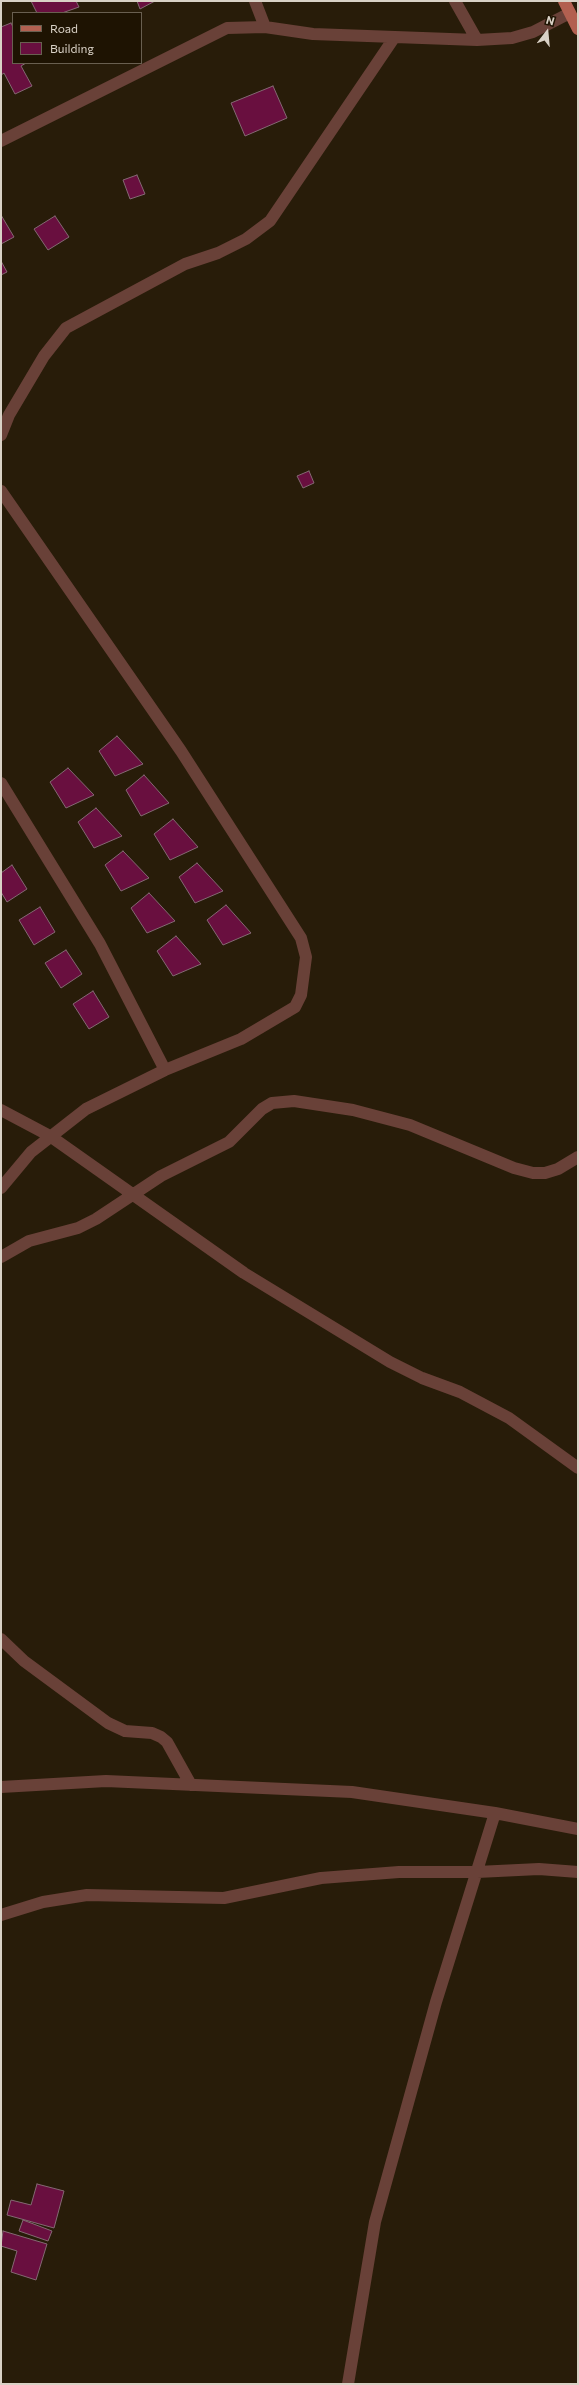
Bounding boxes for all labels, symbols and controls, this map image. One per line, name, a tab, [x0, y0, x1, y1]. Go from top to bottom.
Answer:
legend	[12, 12, 142, 64]
north arrow	[527, 12, 567, 52]
text: N	[545, 13, 556, 27]
text: Road	[50, 21, 78, 35]
text: Building	[50, 41, 94, 55]

